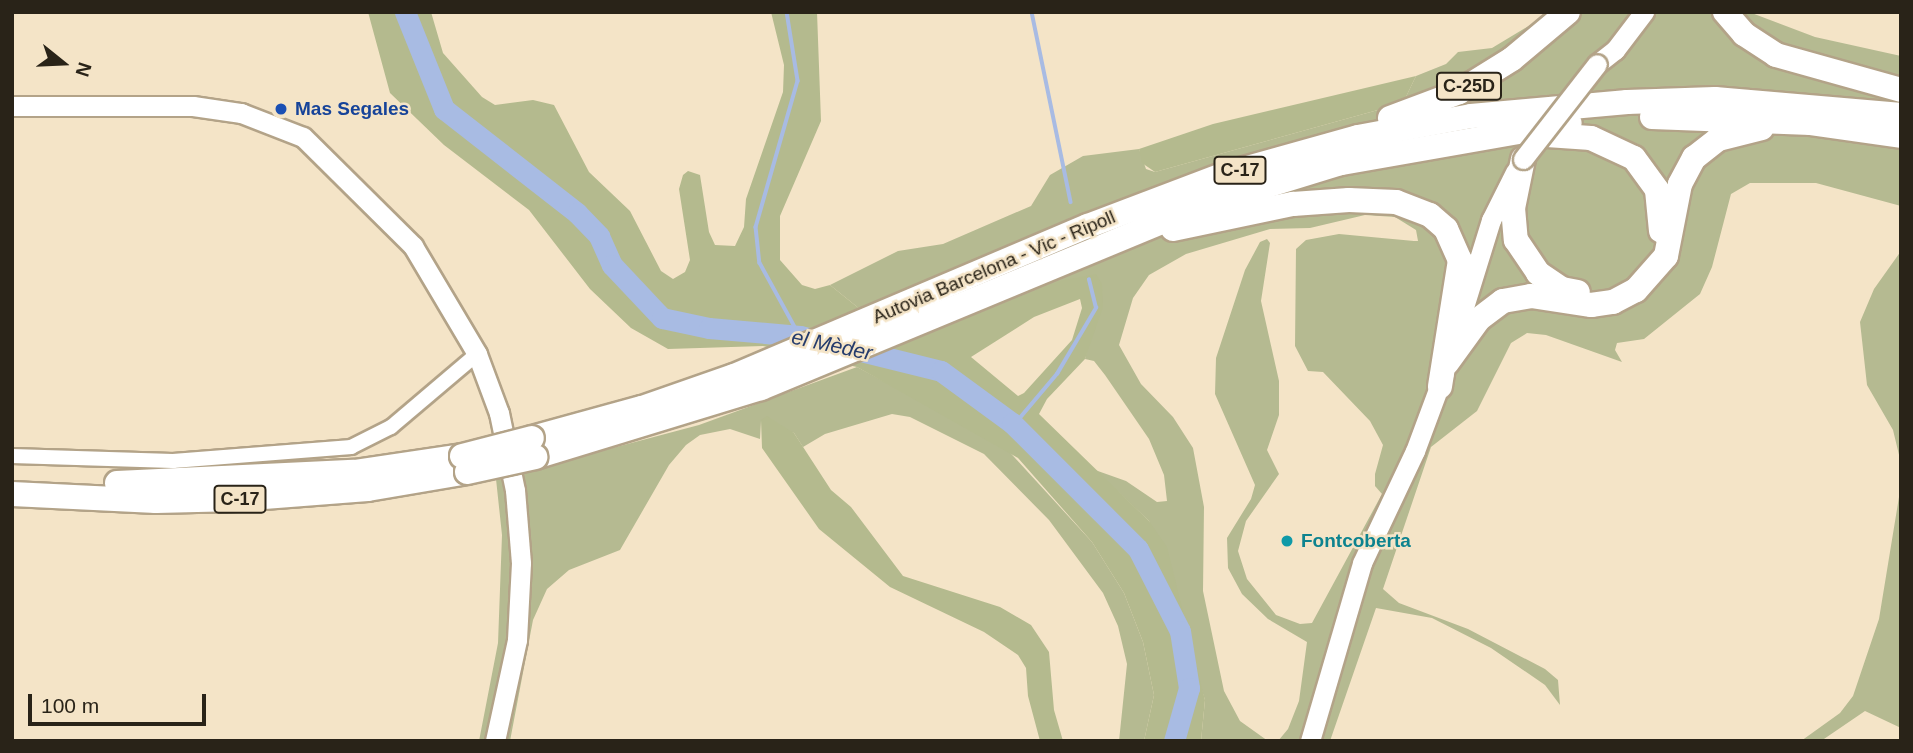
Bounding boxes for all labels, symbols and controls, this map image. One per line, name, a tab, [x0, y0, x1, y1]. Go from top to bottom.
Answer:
north arrow	[28, 28, 98, 98]
text: N	[71, 60, 96, 79]
road number: C-25D	[1436, 72, 1502, 100]
place label: Mas Segales	[295, 98, 409, 120]
marker: Mas Segales	[273, 101, 289, 117]
road number: C-17	[1212, 155, 1268, 184]
street label: Autovia Barcelona - Vic - Ripoll	[869, 205, 1119, 329]
water label: el Mèder	[789, 324, 875, 366]
road number: C-17	[212, 485, 268, 514]
place label: Fontcoberta	[1301, 530, 1411, 552]
marker: Fontcoberta	[1279, 533, 1295, 549]
scale bar	[32, 680, 210, 724]
text: 100 m	[41, 694, 99, 717]

